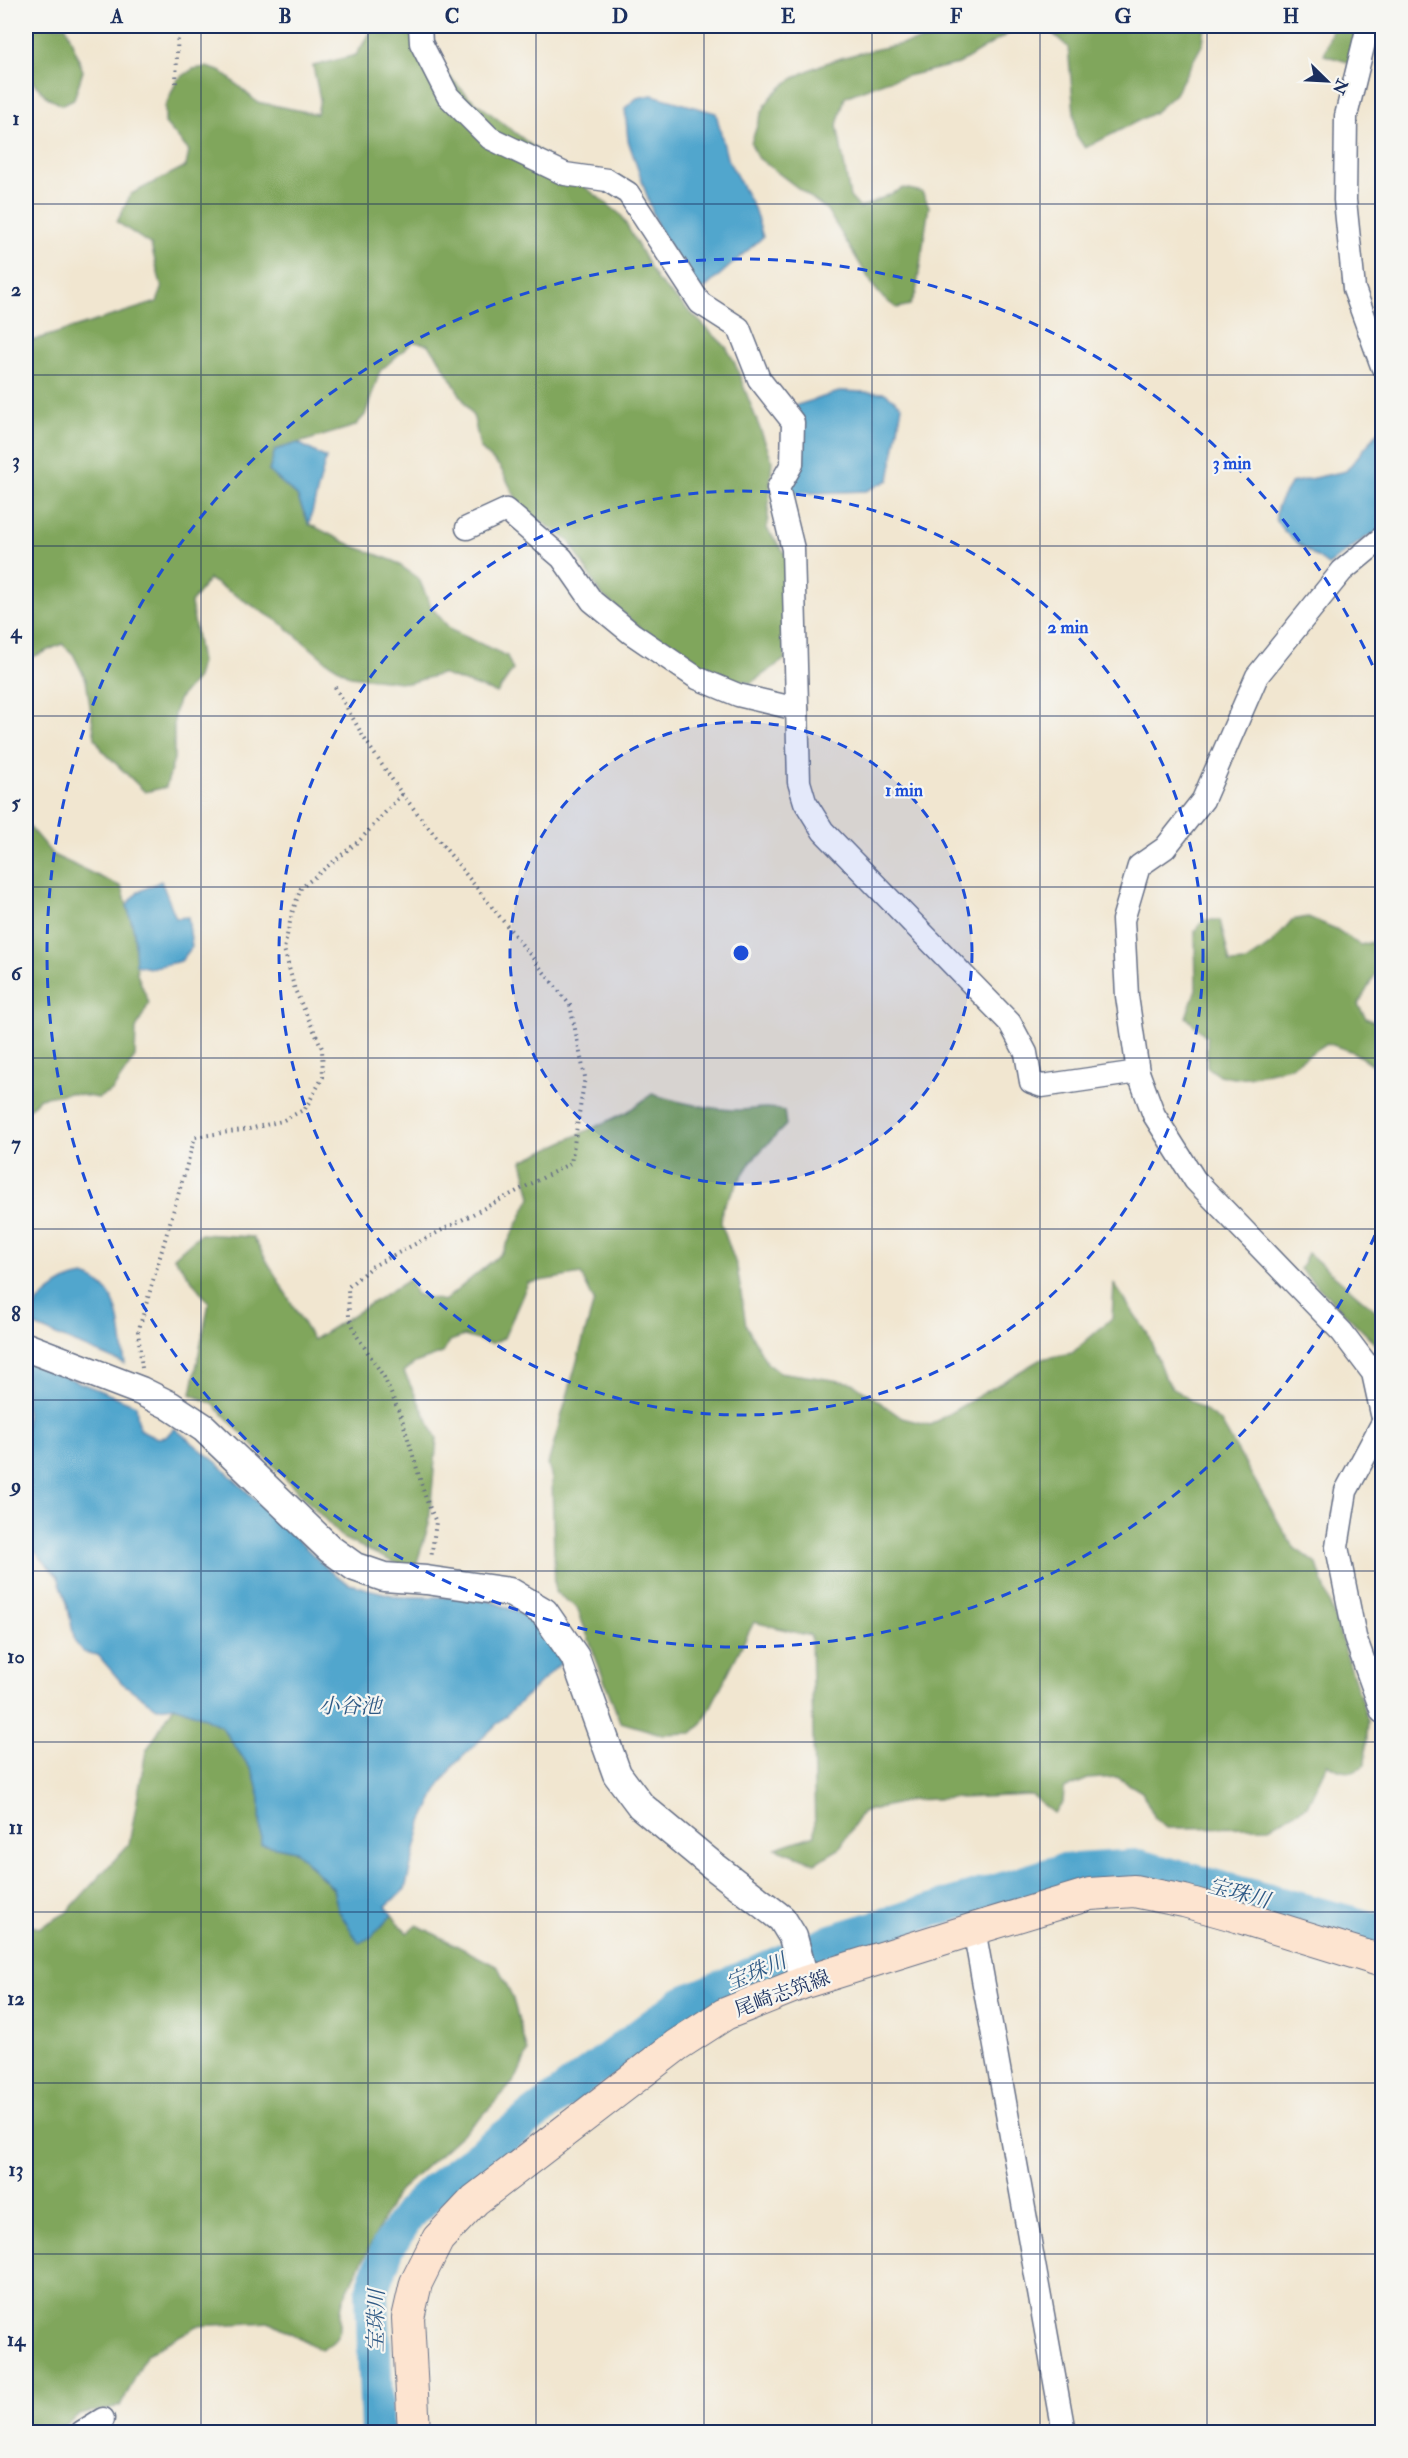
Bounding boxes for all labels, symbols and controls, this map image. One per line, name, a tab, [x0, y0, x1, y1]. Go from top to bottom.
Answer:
text: A	[110, 4, 124, 29]
text: B	[278, 4, 292, 29]
text: C	[445, 4, 459, 29]
text: D	[612, 4, 628, 29]
text: E	[781, 4, 796, 29]
text: F	[950, 4, 963, 29]
text: G	[1115, 4, 1132, 29]
text: H	[1283, 4, 1299, 29]
north arrow	[1297, 51, 1357, 111]
text: N	[1327, 75, 1352, 98]
text: 1	[12, 106, 20, 131]
text: 2	[11, 277, 21, 302]
text: 3	[12, 448, 20, 473]
text: 3 min	[1213, 452, 1252, 475]
text: 2 min	[1048, 616, 1089, 639]
text: 4	[10, 619, 23, 644]
text: 1 min	[885, 779, 924, 802]
text: 5	[12, 790, 22, 815]
centre of rings	[731, 943, 751, 963]
text: 6	[11, 961, 23, 986]
text: 7	[11, 1131, 21, 1156]
text: 8	[11, 1302, 21, 1327]
text: 9	[9, 1473, 21, 1498]
text: 10	[7, 1644, 25, 1669]
water label: 小谷池	[319, 1693, 383, 1720]
text: 11	[9, 1815, 23, 1840]
water label: 宝珠川	[1205, 1872, 1275, 1915]
water label: 宝珠川	[722, 1947, 792, 1997]
street label: 尾崎志筑線	[731, 1965, 833, 2022]
text: 12	[7, 1986, 25, 2011]
text: 13	[9, 2157, 23, 2182]
water label: 宝珠川	[362, 2287, 391, 2353]
text: 14	[7, 2327, 26, 2352]

